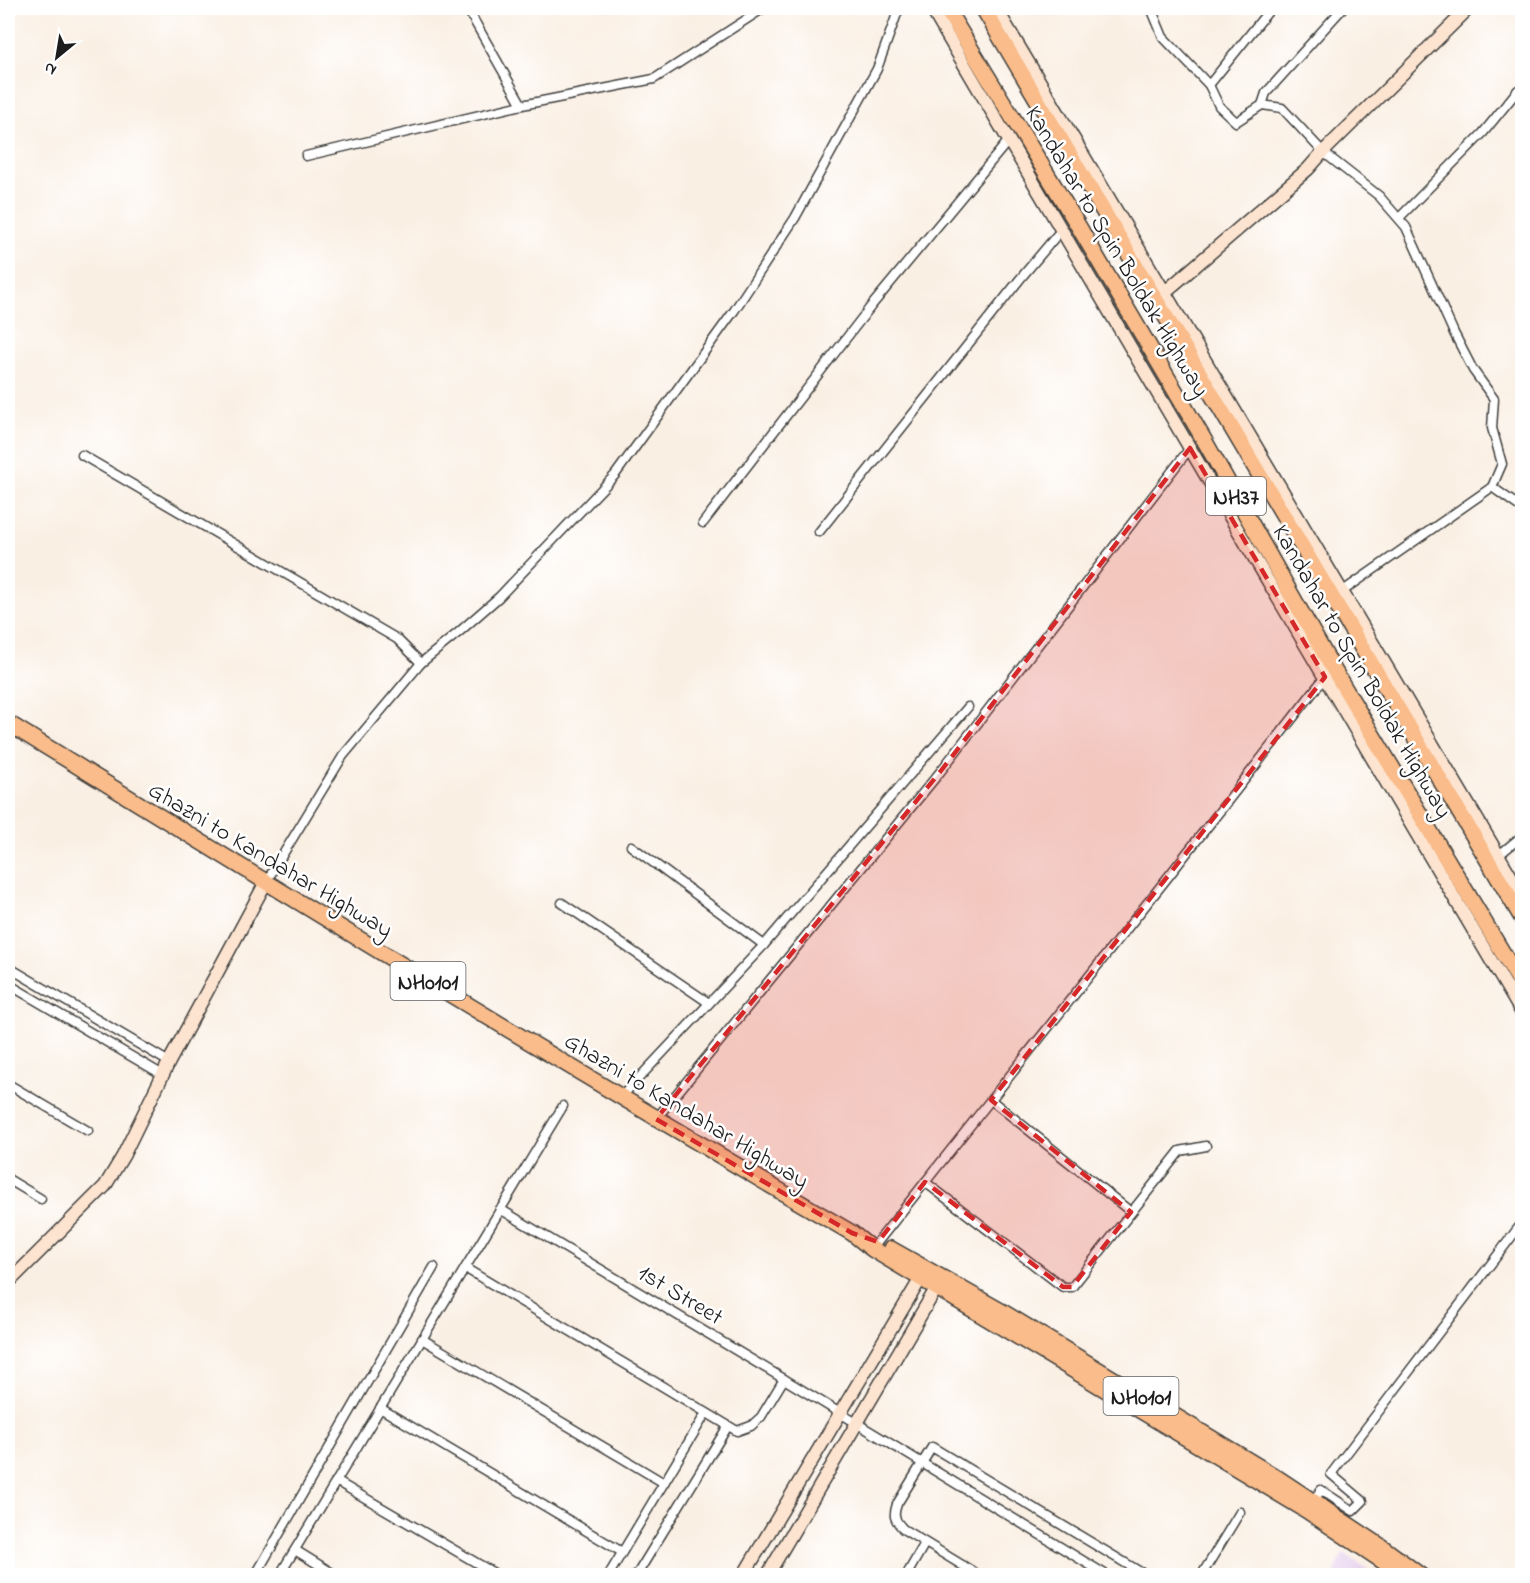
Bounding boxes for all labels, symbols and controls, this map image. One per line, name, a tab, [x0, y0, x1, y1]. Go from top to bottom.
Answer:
north arrow	[27, 27, 87, 87]
text: N	[40, 55, 61, 81]
street label: Kandahar to Spin Boldak Highway	[1014, 100, 1217, 405]
road number: NH37	[1206, 477, 1266, 515]
street label: Kandahar to Spin Boldak Highway	[1261, 519, 1460, 826]
street label: Ghazni to Kandahar Highway	[140, 774, 399, 949]
road number: NH0101	[390, 962, 466, 1000]
street label: Ghazni to Kandahar Highway	[556, 1025, 815, 1200]
street label: 1st Street	[630, 1257, 729, 1335]
road number: NH0101	[1104, 1377, 1178, 1415]

